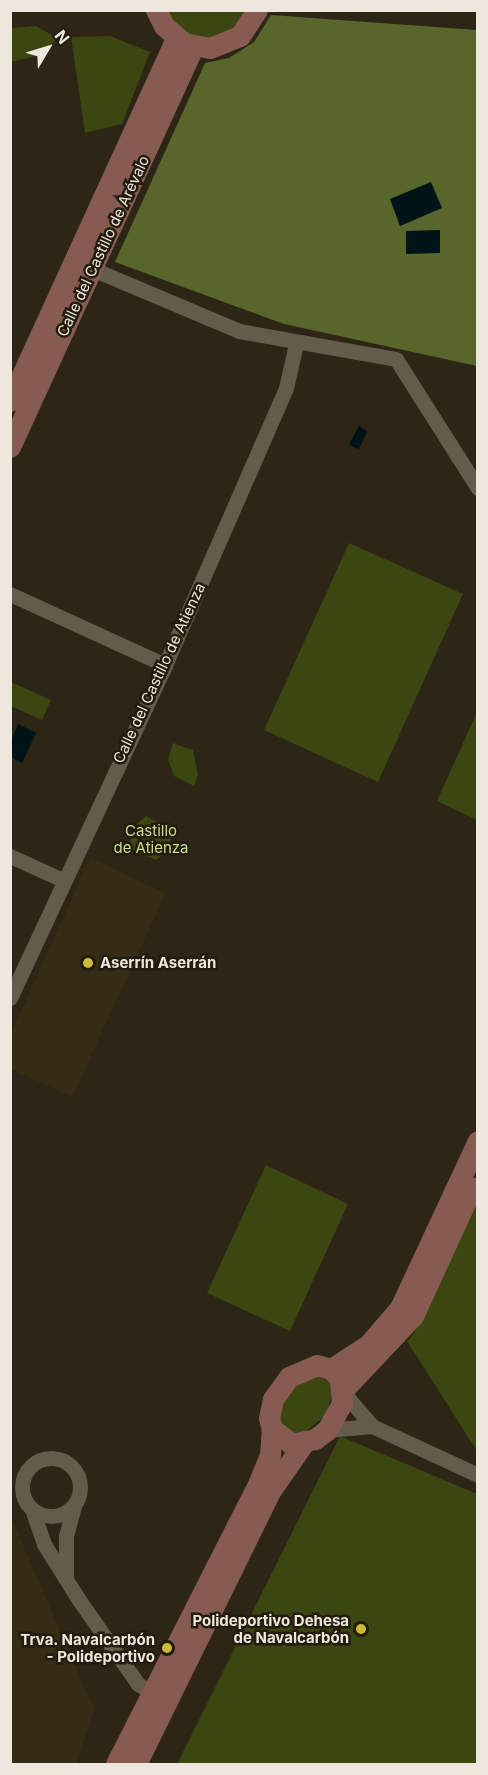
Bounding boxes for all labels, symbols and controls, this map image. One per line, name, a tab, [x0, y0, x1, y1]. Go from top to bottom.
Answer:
north arrow	[18, 18, 78, 78]
text: N	[51, 26, 74, 48]
street label: Calle del Castillo de Arévalo	[53, 153, 153, 339]
street label: Calle del Castillo de Atienza	[109, 580, 209, 766]
park label: Castillo de Atienza	[113, 821, 189, 856]
place label: Aserrín Aserrán	[100, 954, 216, 972]
marker: Aserrín Aserrán	[81, 956, 95, 970]
place label: Polideportivo Dehesa de Navalcarbón	[192, 1611, 349, 1646]
marker: Polideportivo Dehesa de Navalcarbón	[354, 1622, 368, 1636]
place label: Trva. Navalcarbón - Polideportivo	[20, 1630, 155, 1665]
marker: Trva. Navalcarbón - Polideportivo	[160, 1641, 174, 1655]

